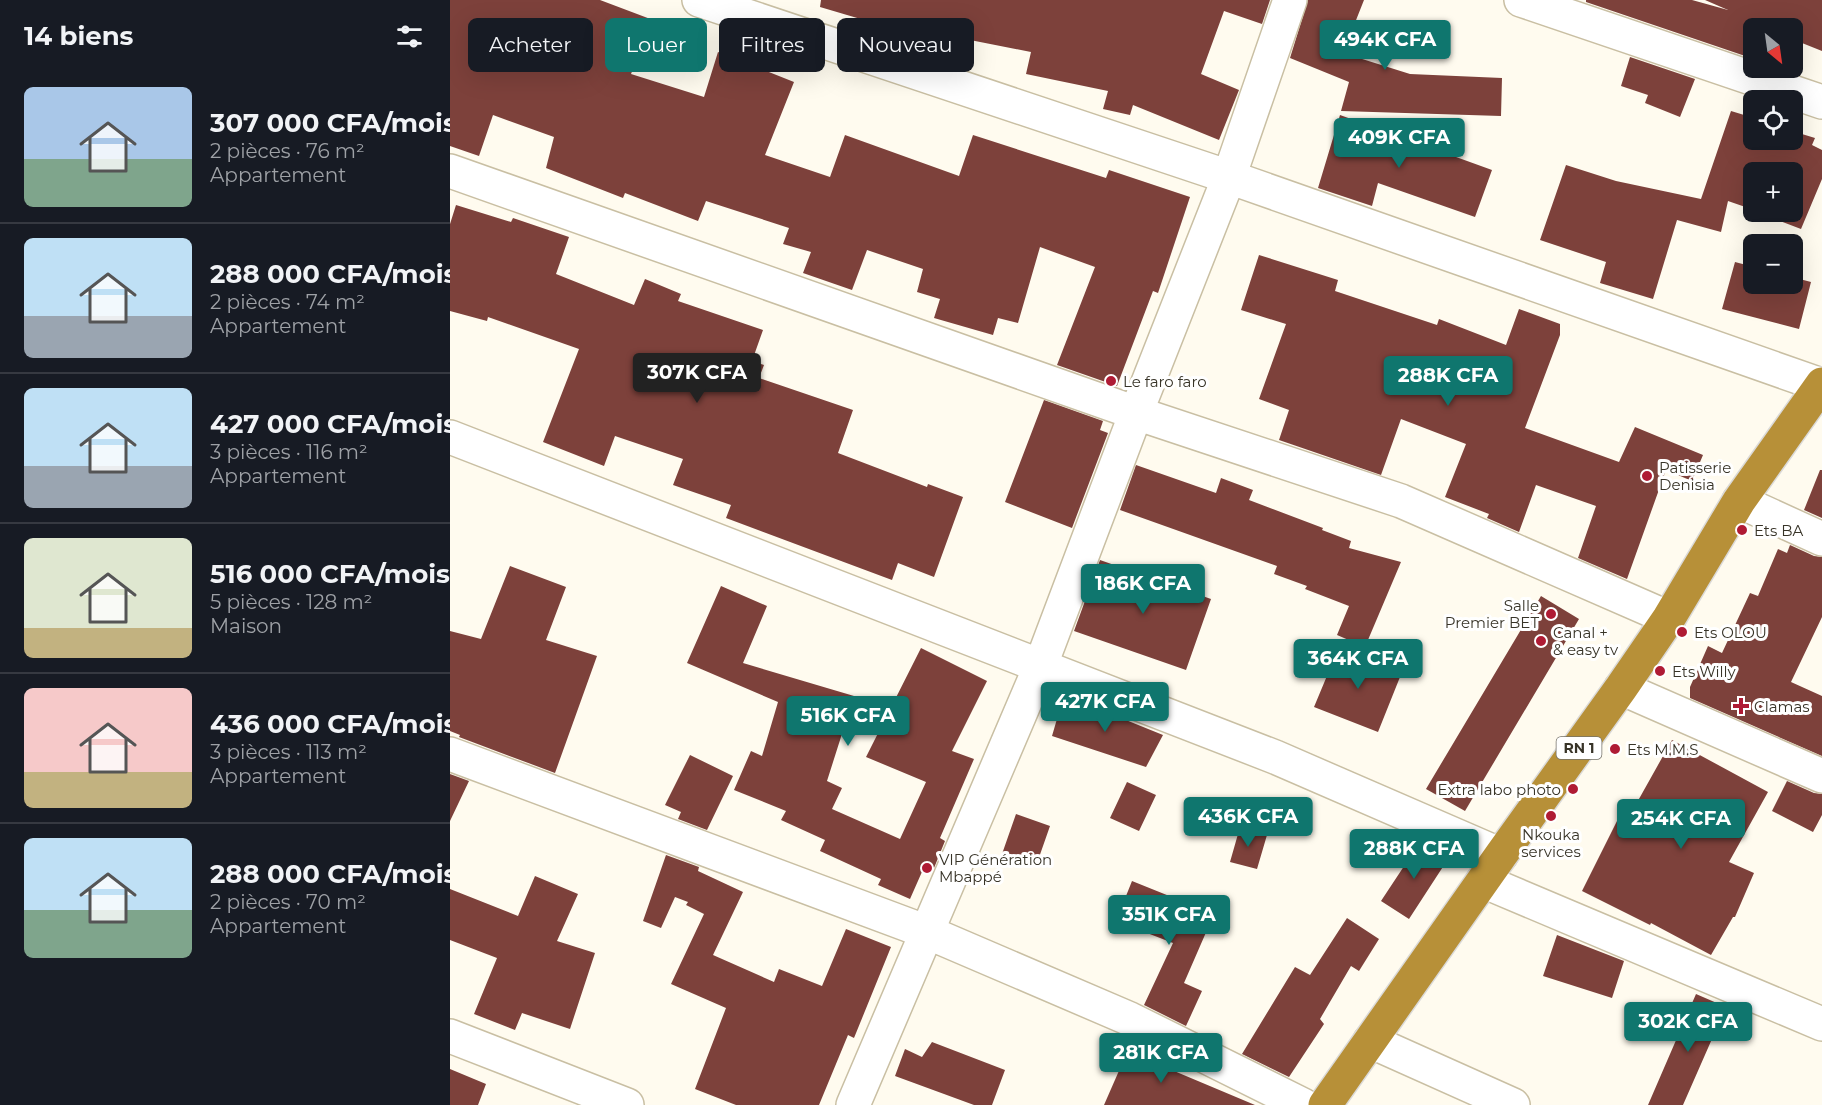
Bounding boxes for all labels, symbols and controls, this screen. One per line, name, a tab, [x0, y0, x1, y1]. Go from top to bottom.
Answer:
chip: Acheter	[468, 18, 593, 72]
chip: Louer	[605, 18, 707, 72]
chip: Filtres	[719, 18, 825, 72]
chip: Nouveau	[837, 18, 974, 72]
north arrow	[1743, 18, 1803, 78]
map controls	[1743, 18, 1803, 294]
text: 14 biens	[24, 20, 133, 52]
icon: filters	[393, 20, 426, 53]
pin: 494K CFA	[1323, 20, 1447, 71]
text: 494K CFA	[1334, 27, 1436, 51]
button: locate	[1743, 90, 1803, 150]
text: 307 000 CFA/mois	[210, 107, 457, 139]
icon: home	[72, 111, 144, 183]
pin: 409K CFA	[1337, 118, 1461, 169]
text: 409K CFA	[1348, 125, 1450, 149]
text: 2 pièces · 76 m²	[210, 139, 365, 163]
button: +	[1743, 162, 1803, 222]
text: Appartement	[210, 163, 346, 187]
button: −	[1743, 234, 1803, 294]
text: 288 000 CFA/mois	[210, 258, 457, 290]
icon: home	[72, 262, 144, 334]
text: 2 pièces · 74 m²	[210, 290, 365, 314]
text: Appartement	[210, 314, 346, 338]
pin: 307K CFA	[635, 353, 759, 404]
pin: 288K CFA	[1386, 356, 1510, 407]
text: 307K CFA	[647, 360, 747, 384]
text: 288K CFA	[1398, 363, 1498, 387]
place label: Le faro faro	[1123, 372, 1207, 391]
marker: Le faro faro	[1104, 374, 1118, 388]
text: 427 000 CFA/mois	[210, 408, 457, 440]
icon: home	[72, 412, 144, 484]
text: 3 pièces · 116 m²	[210, 440, 368, 464]
place label: Patisserie Denisia	[1659, 458, 1731, 494]
text: Appartement	[210, 464, 346, 488]
marker: Patisserie Denisia	[1640, 469, 1654, 483]
place label: Ets BA	[1754, 521, 1803, 540]
marker: Ets BA	[1735, 523, 1749, 537]
text: 516 000 CFA/mois	[210, 558, 450, 590]
icon: home	[72, 562, 144, 634]
pin: 186K CFA	[1081, 564, 1205, 615]
text: 186K CFA	[1095, 571, 1191, 595]
text: 5 pièces · 128 m²	[210, 590, 372, 614]
place label: Salle Premier BET	[1445, 596, 1539, 632]
marker: Salle Premier BET	[1544, 607, 1558, 621]
text: Maison	[210, 614, 282, 638]
place label: Canal + & easy tv	[1553, 623, 1619, 659]
place label: Ets OLOU	[1694, 623, 1767, 642]
marker: Ets OLOU	[1675, 625, 1689, 639]
marker: Canal + & easy tv	[1534, 634, 1548, 648]
pin: 364K CFA	[1296, 639, 1420, 690]
text: 364K CFA	[1308, 646, 1408, 670]
place label: Ets Willy	[1672, 662, 1737, 681]
marker: Ets Willy	[1653, 664, 1667, 678]
pin: 427K CFA	[1043, 682, 1167, 733]
text: 427K CFA	[1055, 689, 1155, 713]
pin: 516K CFA	[786, 696, 910, 747]
marker: Clamas	[1732, 697, 1750, 715]
place label: Clamas	[1754, 697, 1810, 716]
text: 516K CFA	[801, 703, 895, 727]
text: 436 000 CFA/mois	[210, 708, 457, 740]
icon: home	[72, 712, 144, 784]
road number: RN 1	[1556, 737, 1602, 759]
text: 3 pièces · 113 m²	[210, 740, 367, 764]
place label: Ets M.M.S	[1627, 740, 1699, 759]
marker: Ets M.M.S	[1608, 742, 1622, 756]
text: Appartement	[210, 764, 346, 788]
place label: Extra labo photo	[1438, 780, 1561, 799]
marker: Extra labo photo	[1566, 782, 1580, 796]
pin: 436K CFA	[1186, 797, 1310, 848]
pin: 254K CFA	[1619, 799, 1743, 850]
text: 436K CFA	[1198, 804, 1298, 828]
text: 254K CFA	[1631, 806, 1731, 830]
marker: Nkouka services	[1544, 809, 1558, 823]
place label: Nkouka services	[1521, 825, 1581, 861]
pin: 288K CFA	[1352, 829, 1476, 880]
text: 288K CFA	[1364, 836, 1464, 860]
place label: VIP Génération Mbappé	[939, 850, 1052, 886]
text: 288 000 CFA/mois	[210, 858, 457, 890]
marker: VIP Génération Mbappé	[920, 861, 934, 875]
icon: home	[72, 862, 144, 934]
text: 2 pièces · 70 m²	[210, 890, 366, 914]
pin: 351K CFA	[1107, 895, 1231, 946]
text: 351K CFA	[1122, 902, 1216, 926]
text: Appartement	[210, 914, 346, 938]
pin: 302K CFA	[1626, 1002, 1750, 1053]
text: 302K CFA	[1638, 1009, 1738, 1033]
pin: 281K CFA	[1099, 1033, 1223, 1084]
text: 281K CFA	[1113, 1040, 1209, 1064]

